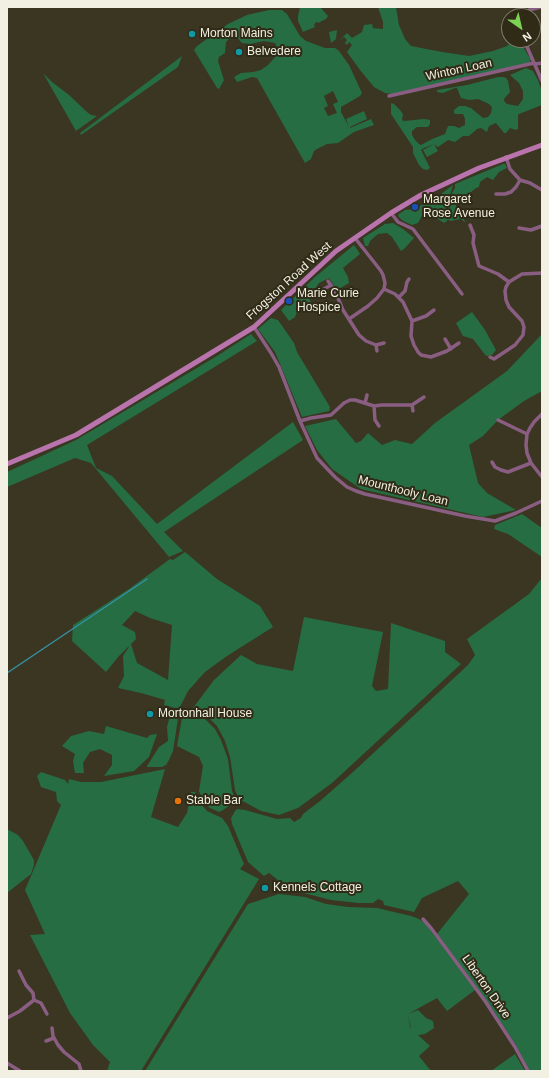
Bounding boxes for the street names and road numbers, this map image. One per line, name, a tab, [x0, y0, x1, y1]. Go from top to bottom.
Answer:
street label: Winton Loan	[425, 56, 493, 84]
street label: Frogston Road West	[243, 239, 335, 323]
street label: Mounthooly Loan	[357, 473, 449, 509]
street label: Liberton Drive	[459, 952, 513, 1022]

